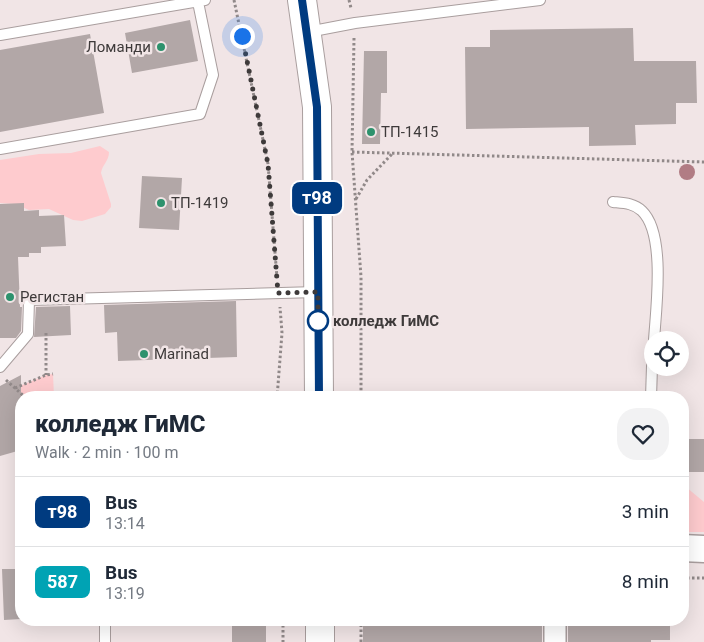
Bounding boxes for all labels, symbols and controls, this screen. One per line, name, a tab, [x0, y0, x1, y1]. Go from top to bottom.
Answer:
your location	[230, 24, 255, 49]
place label: Ломанди	[86, 38, 151, 56]
marker: Ломанди	[155, 41, 167, 53]
place label: ТП-1415	[381, 123, 439, 141]
marker: ТП-1415	[365, 126, 377, 138]
line badge: т98	[288, 182, 346, 214]
text: т98	[302, 187, 332, 208]
place label: ТП-1419	[171, 194, 229, 212]
marker: ТП-1419	[155, 197, 167, 209]
place label: Регистан	[20, 288, 84, 306]
marker: Регистан	[4, 291, 16, 303]
marker: колледж ГиМС	[307, 310, 329, 332]
place label: колледж ГиМС	[333, 312, 439, 330]
map controls	[644, 331, 689, 376]
button: locate	[644, 331, 689, 376]
place label: Marinad	[154, 345, 209, 363]
marker: Marinad	[138, 348, 150, 360]
button: heart	[617, 408, 669, 460]
text: колледж ГиМС	[35, 410, 205, 438]
text: Walk · 2 min · 100 m	[35, 443, 179, 462]
text: Bus	[105, 491, 138, 514]
text: 3 min	[622, 500, 669, 523]
text: т98	[48, 501, 77, 522]
text: 13:14	[105, 514, 145, 533]
text: Bus	[105, 561, 138, 584]
text: 8 min	[622, 570, 669, 593]
text: 587	[47, 571, 78, 592]
text: 13:19	[105, 584, 145, 603]

